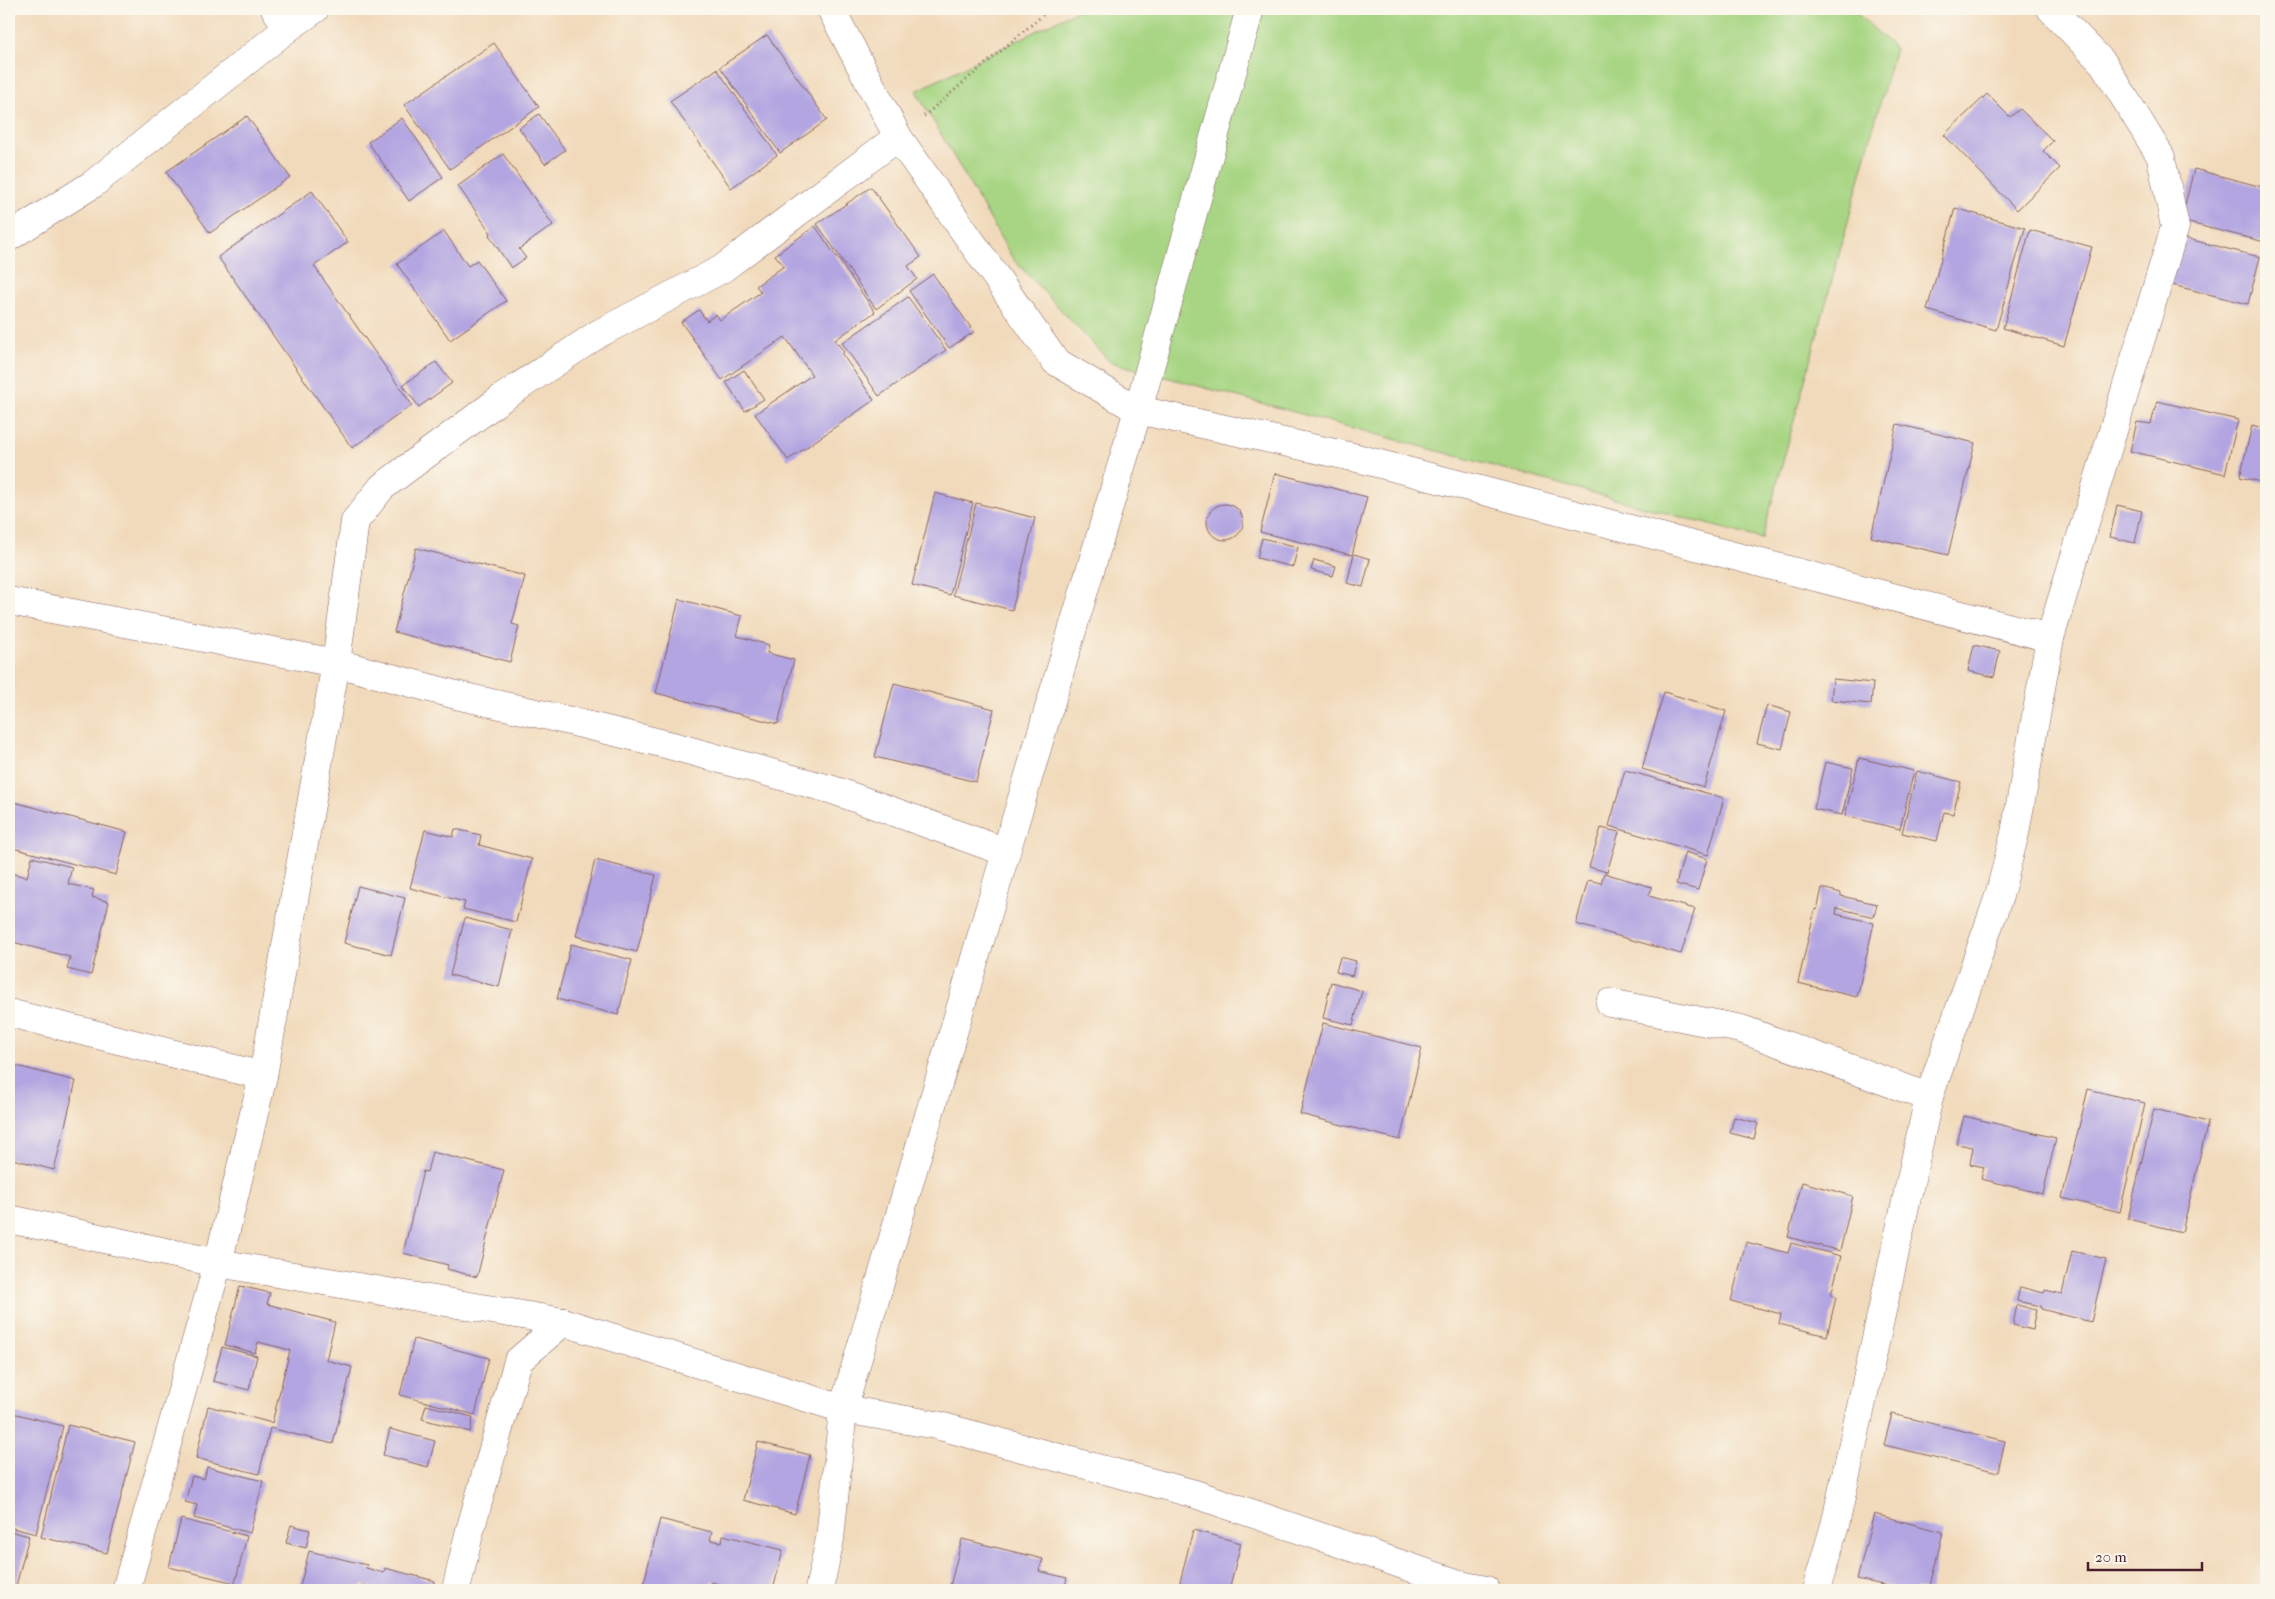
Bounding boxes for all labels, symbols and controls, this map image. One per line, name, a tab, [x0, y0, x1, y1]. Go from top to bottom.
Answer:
scale bar	[2088, 1539, 2201, 1571]
text: 20 m	[2095, 1548, 2127, 1566]

